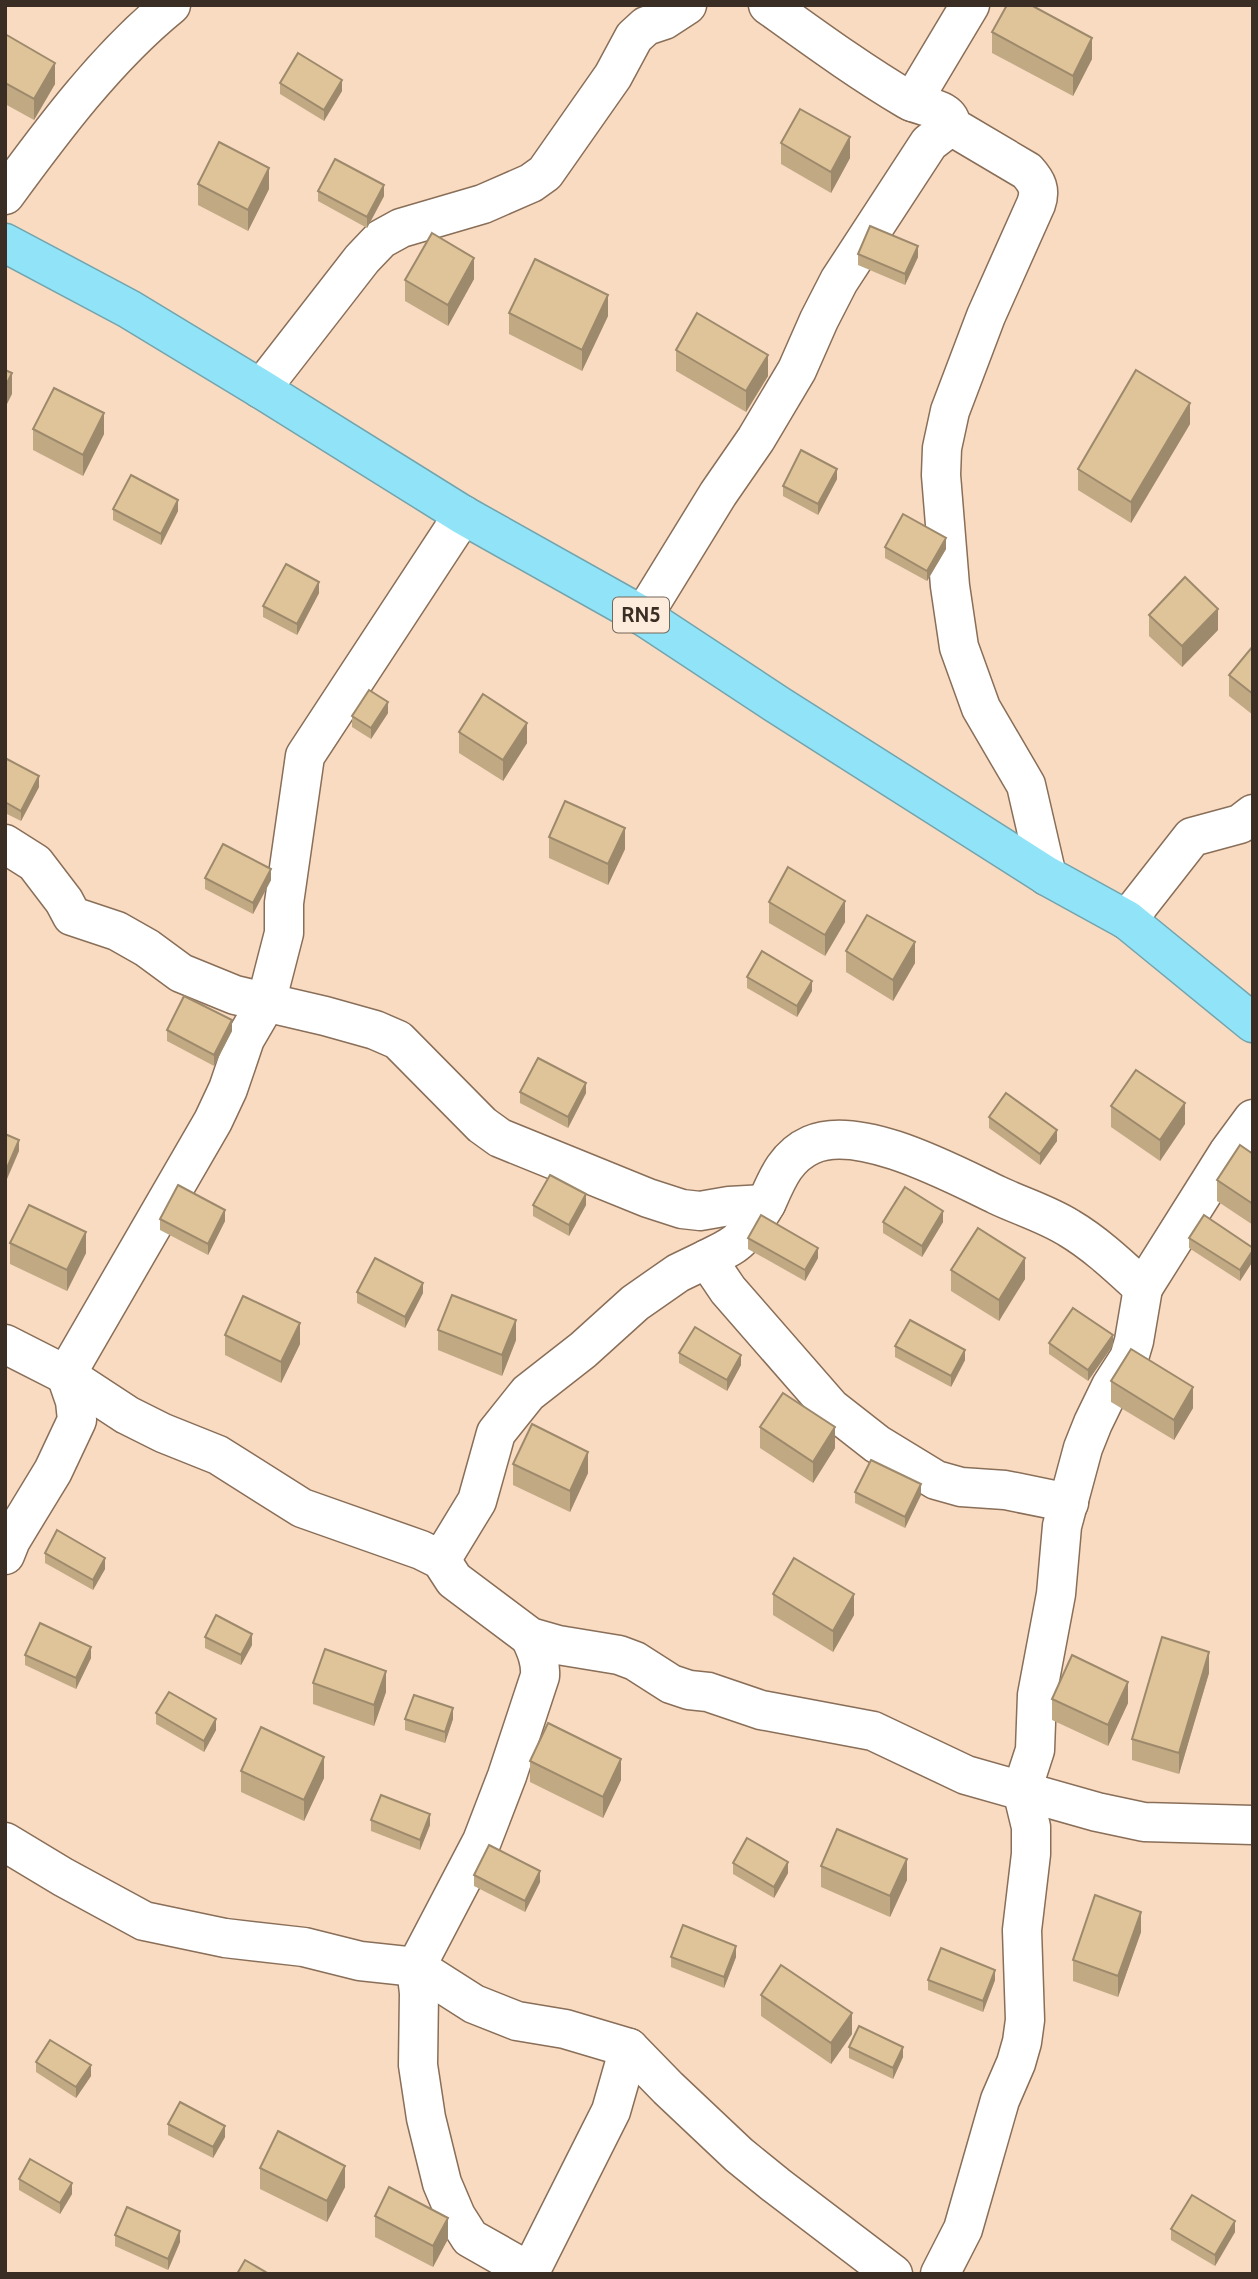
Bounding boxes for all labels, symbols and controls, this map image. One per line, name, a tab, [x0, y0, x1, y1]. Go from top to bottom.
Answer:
road number: RN5	[613, 598, 669, 632]

